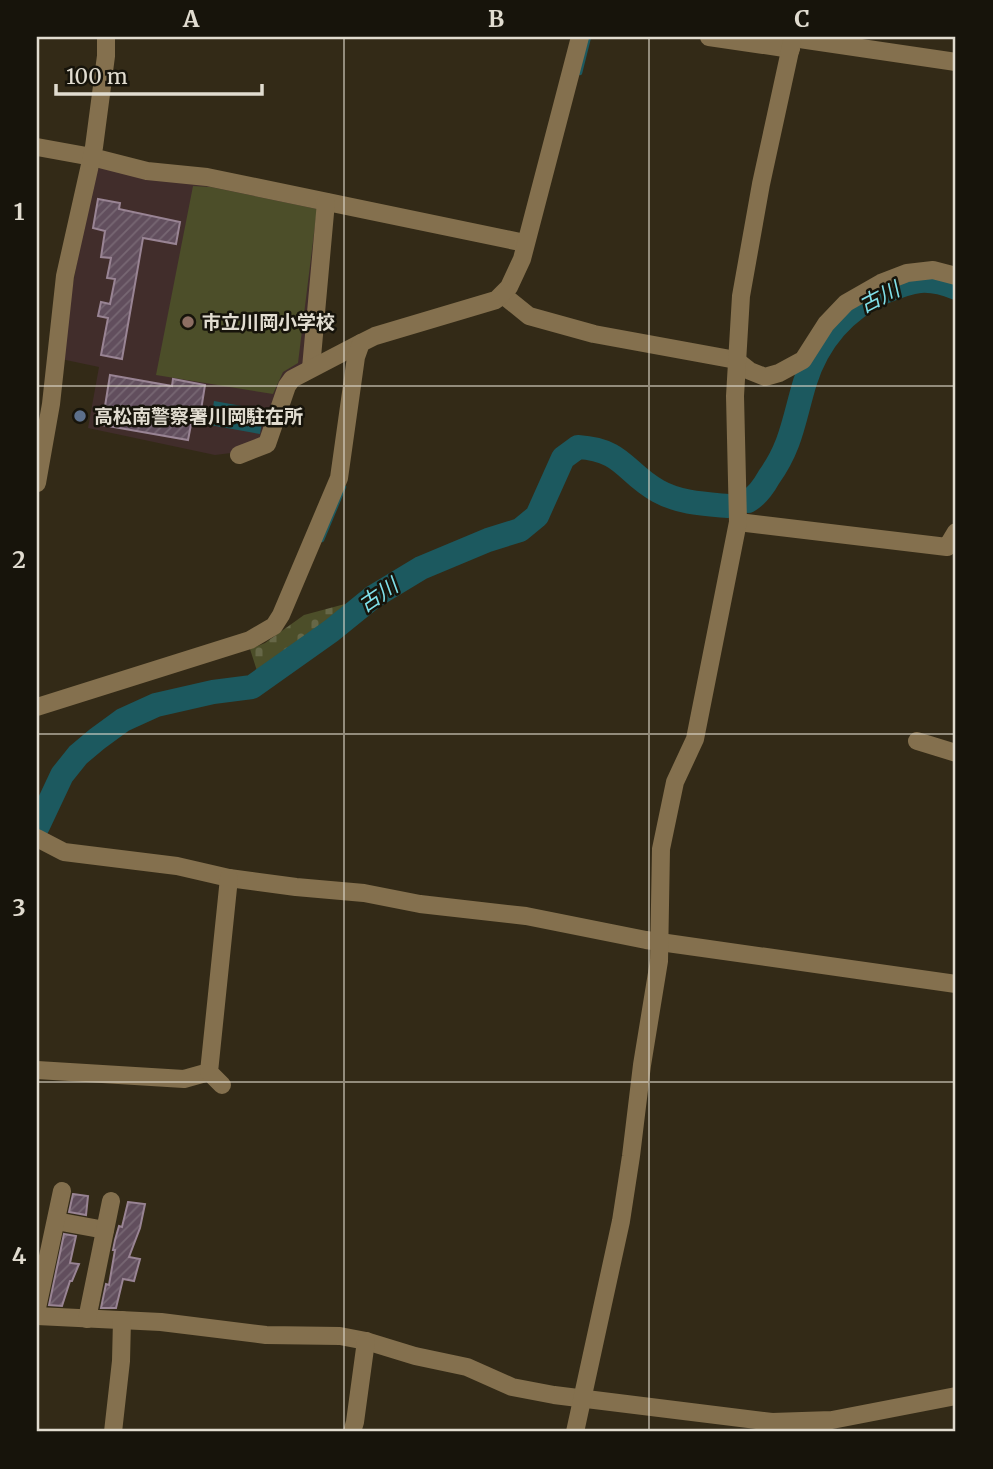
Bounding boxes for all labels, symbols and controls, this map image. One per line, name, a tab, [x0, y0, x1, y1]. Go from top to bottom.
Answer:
text: A	[182, 4, 200, 33]
text: B	[488, 4, 504, 33]
text: C	[794, 4, 810, 33]
scale bar	[56, 52, 262, 96]
text: 100 m	[66, 63, 128, 90]
text: 1	[14, 197, 25, 226]
water label: 古川	[854, 275, 906, 319]
place label: 市立川岡小学校	[202, 310, 335, 334]
marker: 市立川岡小学校	[180, 314, 196, 330]
place label: 高松南警察署川岡駐在所	[94, 404, 303, 428]
marker: 高松南警察署川岡駐在所	[72, 408, 88, 424]
text: 2	[12, 545, 26, 574]
water label: 古川	[353, 571, 405, 618]
text: 3	[12, 893, 26, 922]
text: 4	[12, 1241, 27, 1270]

